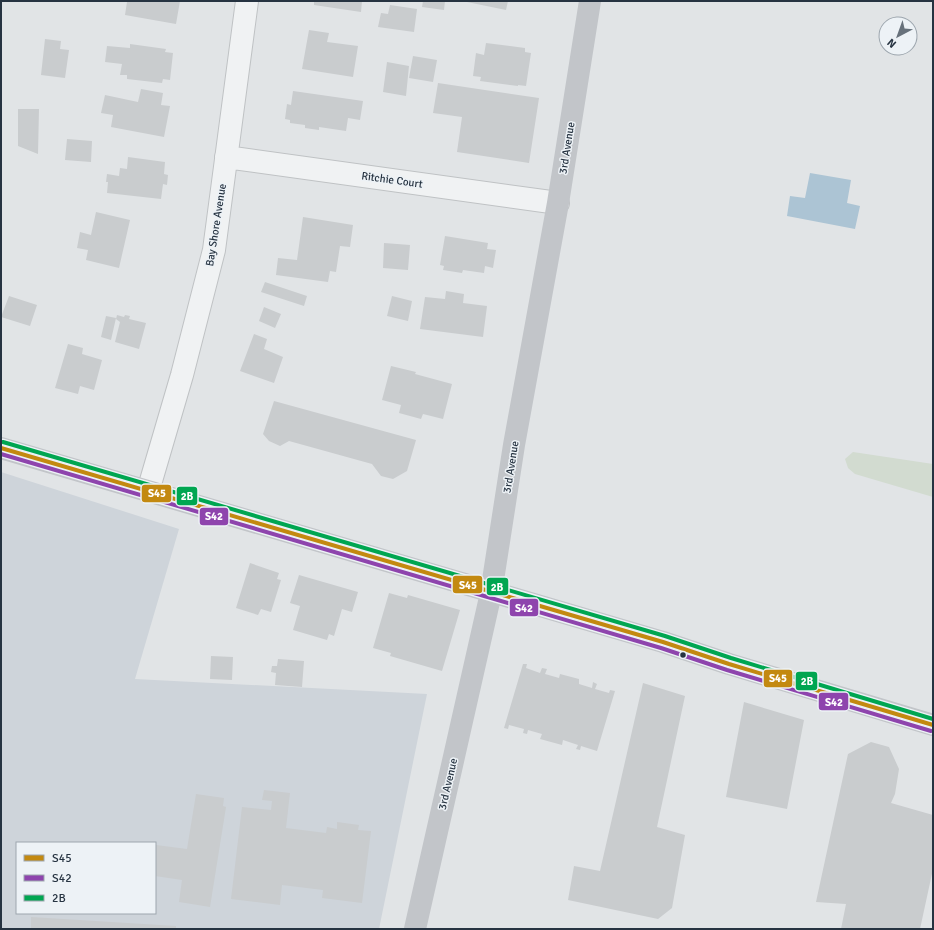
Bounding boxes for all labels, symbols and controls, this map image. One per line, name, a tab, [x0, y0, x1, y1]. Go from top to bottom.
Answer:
north arrow	[878, 16, 918, 56]
text: N	[885, 36, 899, 51]
street label: 3rd Avenue	[556, 121, 578, 175]
street label: Ritchie Court	[360, 169, 424, 191]
street label: Bay Shore Avenue	[203, 183, 229, 267]
street label: 3rd Avenue	[500, 440, 522, 494]
line badge: S45	[141, 484, 172, 503]
line badge: 2B	[176, 486, 198, 506]
text: S45	[148, 487, 166, 500]
text: 2B	[181, 490, 194, 503]
line badge: S42	[199, 507, 229, 526]
text: S42	[205, 510, 223, 523]
line badge: S45	[452, 575, 483, 594]
line badge: 2B	[486, 577, 509, 596]
text: S45	[459, 579, 477, 592]
text: 2B	[491, 581, 504, 594]
line badge: S42	[509, 598, 539, 617]
text: S42	[515, 602, 533, 615]
unlabelled marker	[678, 650, 688, 660]
line badge: S45	[763, 669, 793, 688]
line badge: 2B	[795, 671, 818, 691]
text: S45	[769, 672, 787, 685]
text: 2B	[801, 675, 814, 688]
line badge: S42	[818, 692, 849, 711]
text: S42	[825, 696, 843, 709]
street label: 3rd Avenue	[436, 757, 460, 811]
legend	[16, 842, 156, 914]
text: S45	[52, 851, 72, 866]
text: S42	[52, 871, 72, 886]
text: 2B	[52, 891, 66, 906]

